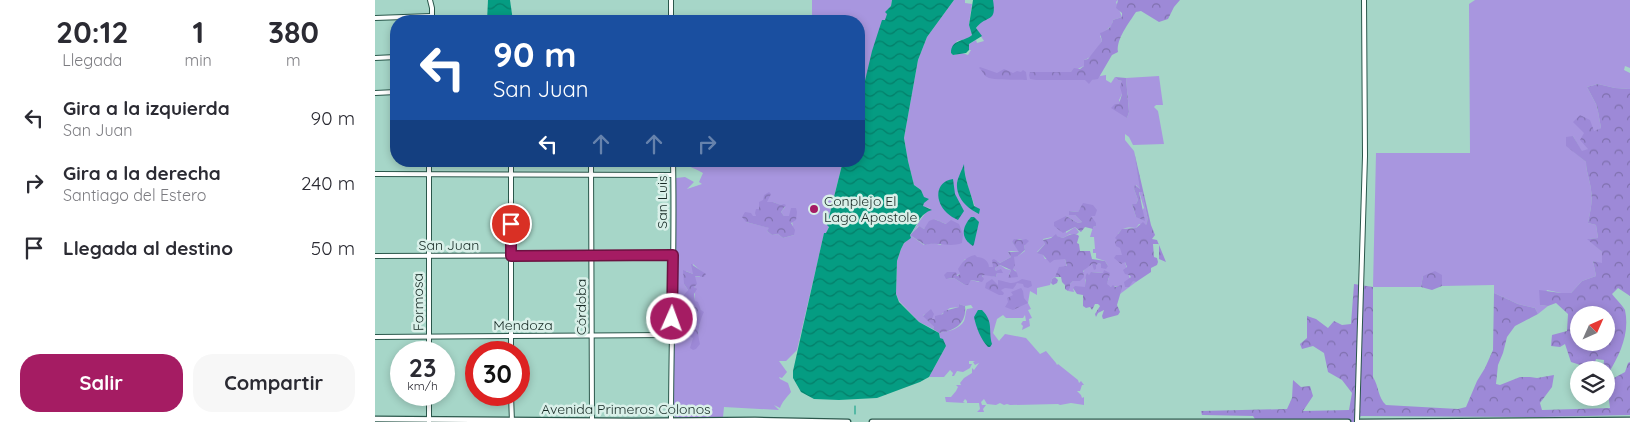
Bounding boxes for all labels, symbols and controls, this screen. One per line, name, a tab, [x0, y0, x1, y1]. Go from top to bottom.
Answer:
text: 20:12	[56, 13, 129, 51]
text: 1	[192, 13, 204, 51]
text: 380	[268, 13, 319, 51]
text: 90 m	[493, 32, 576, 76]
icon: left	[410, 35, 475, 100]
text: Llegada	[62, 50, 122, 70]
text: min	[185, 50, 212, 70]
text: m	[286, 50, 301, 70]
text: San Juan	[493, 75, 589, 103]
text: Gira a la izquierda	[63, 96, 230, 120]
icon: left	[20, 104, 48, 132]
text: 90 m	[311, 106, 355, 130]
text: San Juan	[63, 120, 133, 140]
icon: left	[534, 130, 562, 158]
icon: ahead	[587, 130, 615, 158]
icon: ahead	[640, 130, 668, 158]
icon: right	[693, 130, 721, 158]
text: Gira a la derecha	[63, 161, 221, 185]
icon: right	[20, 169, 48, 197]
text: 240 m	[301, 171, 355, 195]
street label: San Luis	[653, 175, 671, 229]
text: Santiago del Estero	[63, 185, 206, 205]
place label: Conplejo El Lago Apostole	[824, 192, 917, 226]
pin	[490, 203, 532, 245]
marker: Conplejo El Lago Apostole	[808, 203, 820, 215]
icon: arrive	[497, 210, 525, 238]
icon: arrive	[20, 234, 48, 262]
text: Llegada al destino	[63, 236, 233, 260]
text: 50 m	[311, 236, 355, 260]
street label: San Juan	[419, 236, 479, 254]
street label: Formosa	[408, 273, 428, 331]
street label: Córdoba	[572, 279, 590, 335]
position arrow	[645, 292, 697, 344]
north arrow	[1570, 306, 1615, 351]
map controls	[1570, 306, 1615, 406]
street label: Mendoza	[493, 316, 553, 334]
speed limit sign: 30	[465, 341, 530, 406]
text: 23	[409, 352, 436, 383]
button: Salir	[20, 354, 183, 412]
button: Compartir	[193, 354, 355, 412]
button: layers	[1570, 361, 1615, 406]
text: km/h	[407, 378, 438, 393]
street label: Avenida Primeros Colonos	[541, 400, 711, 418]

